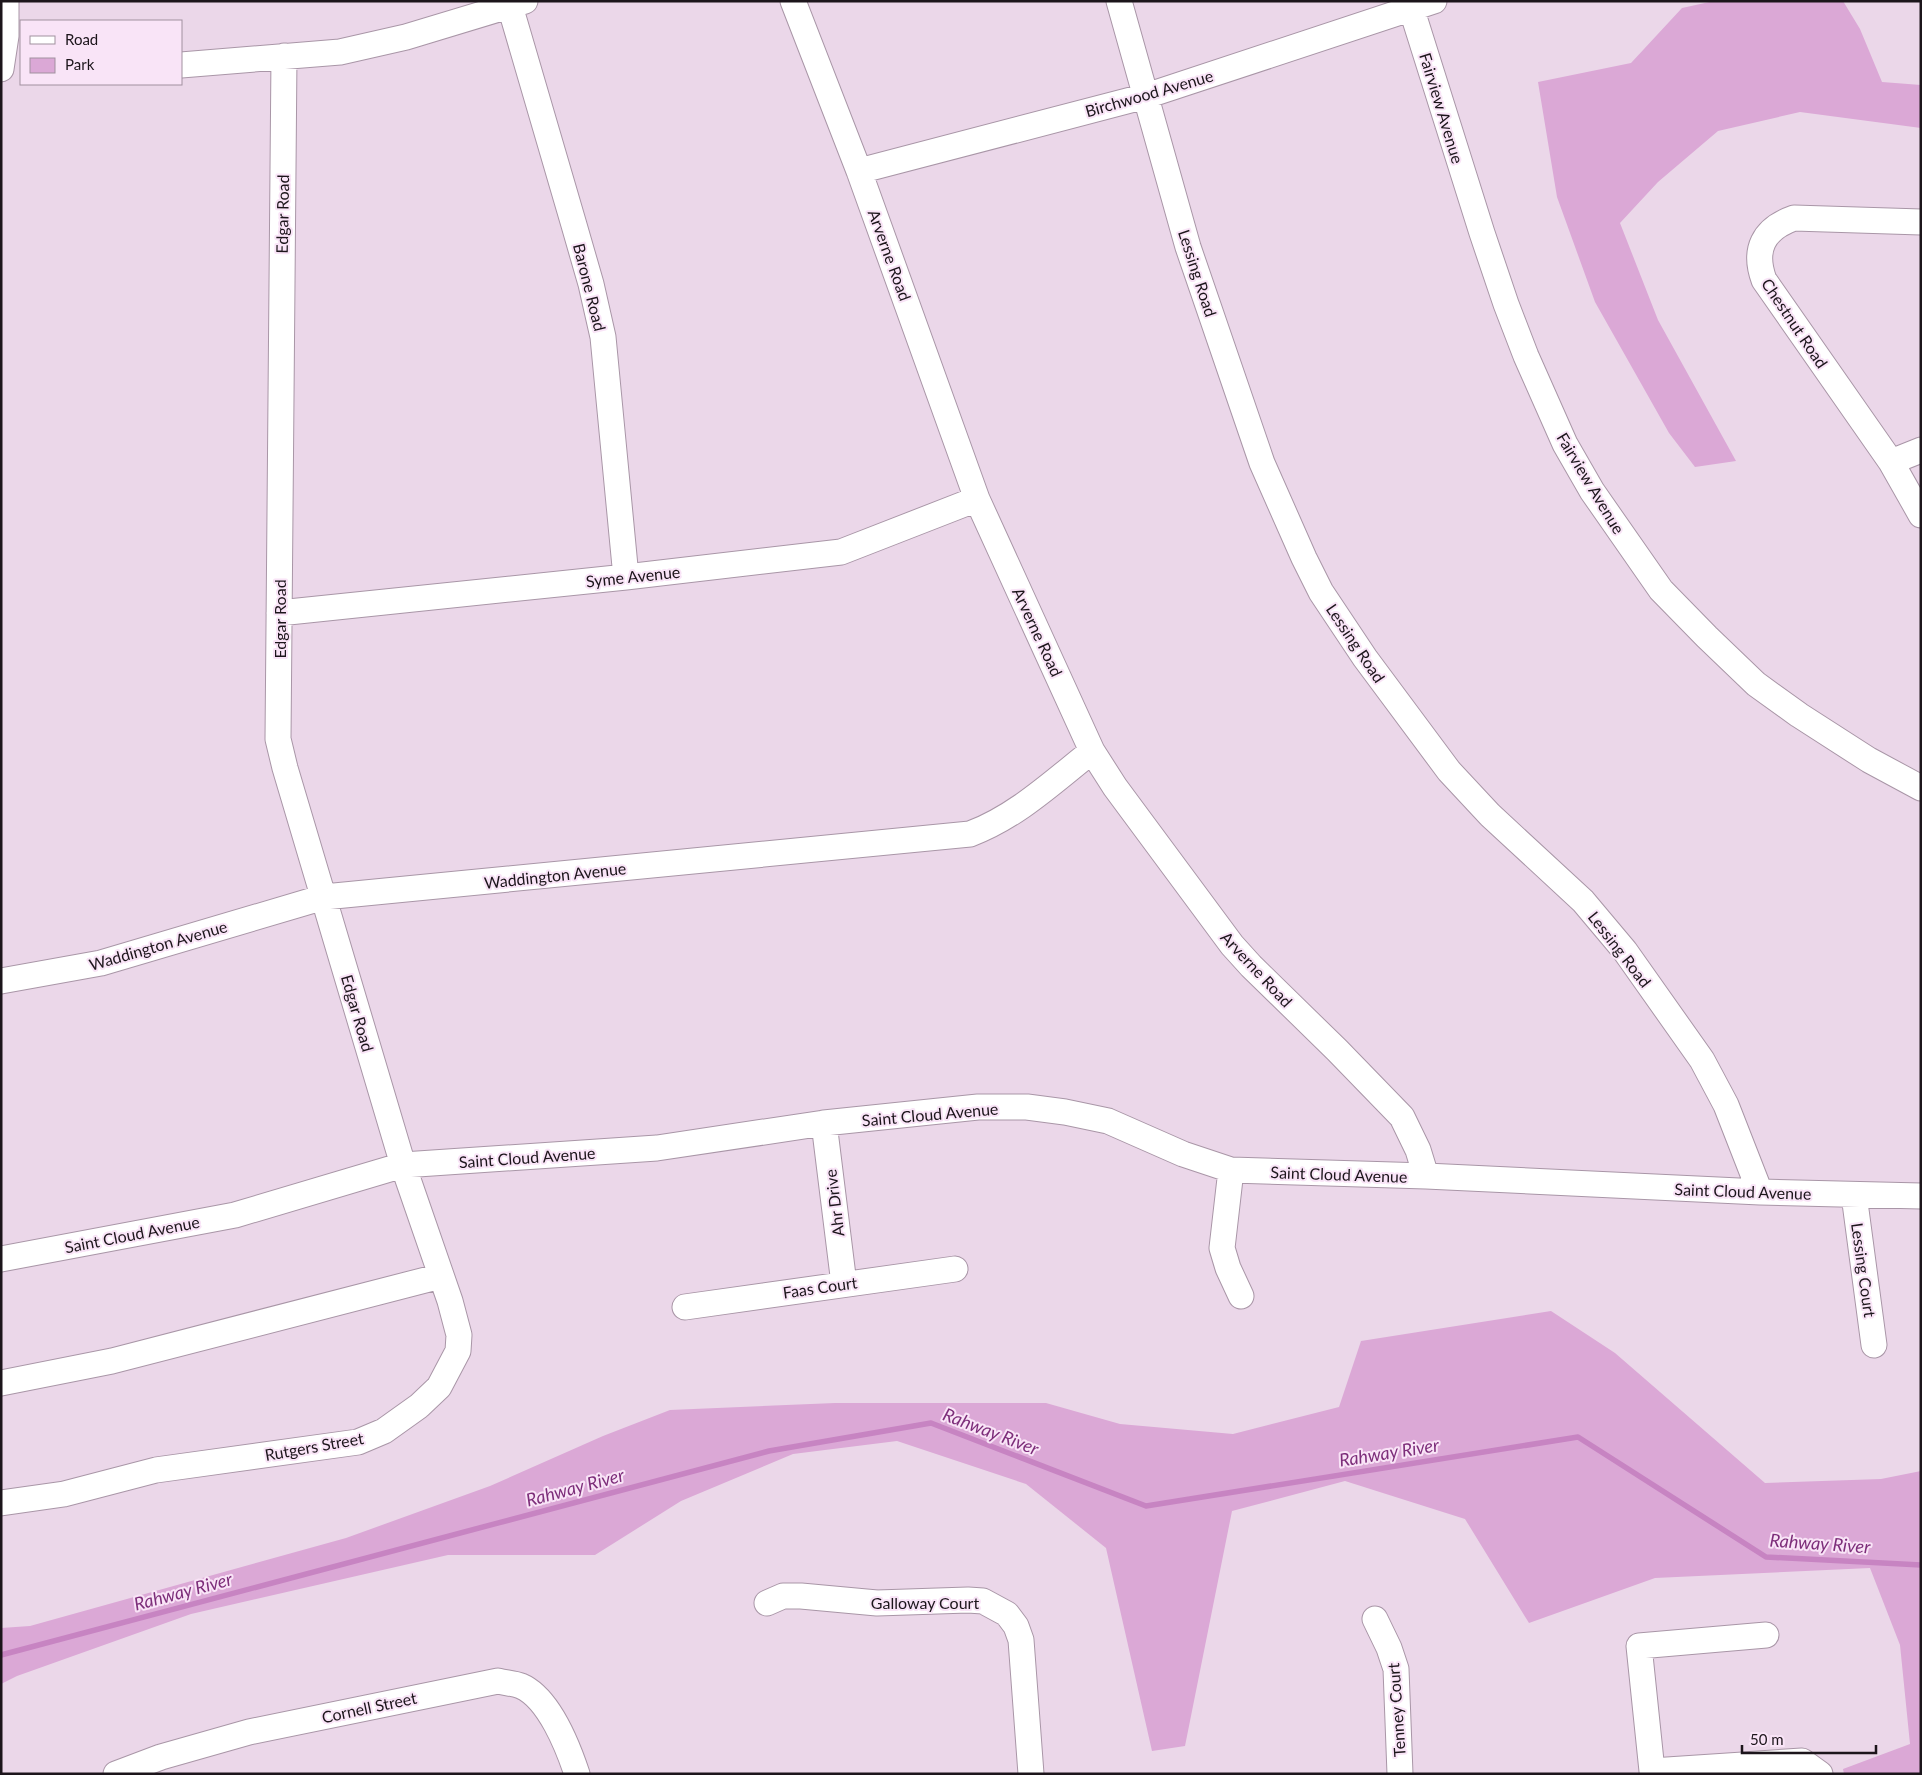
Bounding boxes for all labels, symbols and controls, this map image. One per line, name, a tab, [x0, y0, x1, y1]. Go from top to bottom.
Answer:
legend	[20, 20, 182, 85]
text: Road	[65, 30, 98, 48]
street label: Fairview Avenue	[1416, 50, 1468, 166]
text: Park	[65, 55, 95, 73]
street label: Birchwood Avenue	[1083, 66, 1215, 120]
street label: Edgar Road	[272, 174, 292, 254]
street label: Arverne Road	[865, 207, 915, 303]
street label: Lessing Road	[1175, 227, 1221, 319]
street label: Barone Road	[570, 241, 610, 333]
street label: Chestnut Road	[1758, 275, 1832, 371]
street label: Fairview Avenue	[1553, 429, 1629, 537]
street label: Syme Avenue	[585, 562, 681, 590]
street label: Edgar Road	[270, 579, 289, 659]
street label: Arverne Road	[1009, 585, 1067, 679]
street label: Lessing Road	[1323, 600, 1389, 686]
street label: Waddington Avenue	[483, 858, 627, 892]
street label: Lessing Road	[1585, 907, 1655, 991]
street label: Waddington Avenue	[87, 916, 229, 974]
street label: Arverne Road	[1217, 927, 1297, 1011]
street label: Edgar Road	[338, 972, 378, 1054]
street label: Saint Cloud Avenue	[861, 1099, 999, 1129]
street label: Saint Cloud Avenue	[458, 1143, 596, 1171]
street label: Saint Cloud Avenue	[1270, 1162, 1408, 1186]
street label: Ahr Drive	[820, 1168, 848, 1238]
street label: Saint Cloud Avenue	[1674, 1179, 1812, 1203]
street label: Saint Cloud Avenue	[63, 1212, 201, 1256]
street label: Lessing Court	[1848, 1222, 1880, 1319]
street label: Faas Court	[782, 1272, 859, 1302]
water label: Rahway River	[940, 1403, 1043, 1460]
street label: Rutgers Street	[263, 1428, 365, 1464]
water label: Rahway River	[1337, 1433, 1441, 1471]
water label: Rahway River	[523, 1463, 627, 1511]
water label: Rahway River	[1769, 1529, 1872, 1558]
water label: Rahway River	[131, 1567, 235, 1615]
street label: Galloway Court	[871, 1593, 979, 1612]
street label: Tenney Court	[1383, 1662, 1409, 1758]
street label: Cornell Street	[320, 1688, 418, 1726]
scale bar	[1742, 1722, 1876, 1754]
text: 50 m	[1750, 1730, 1784, 1748]

